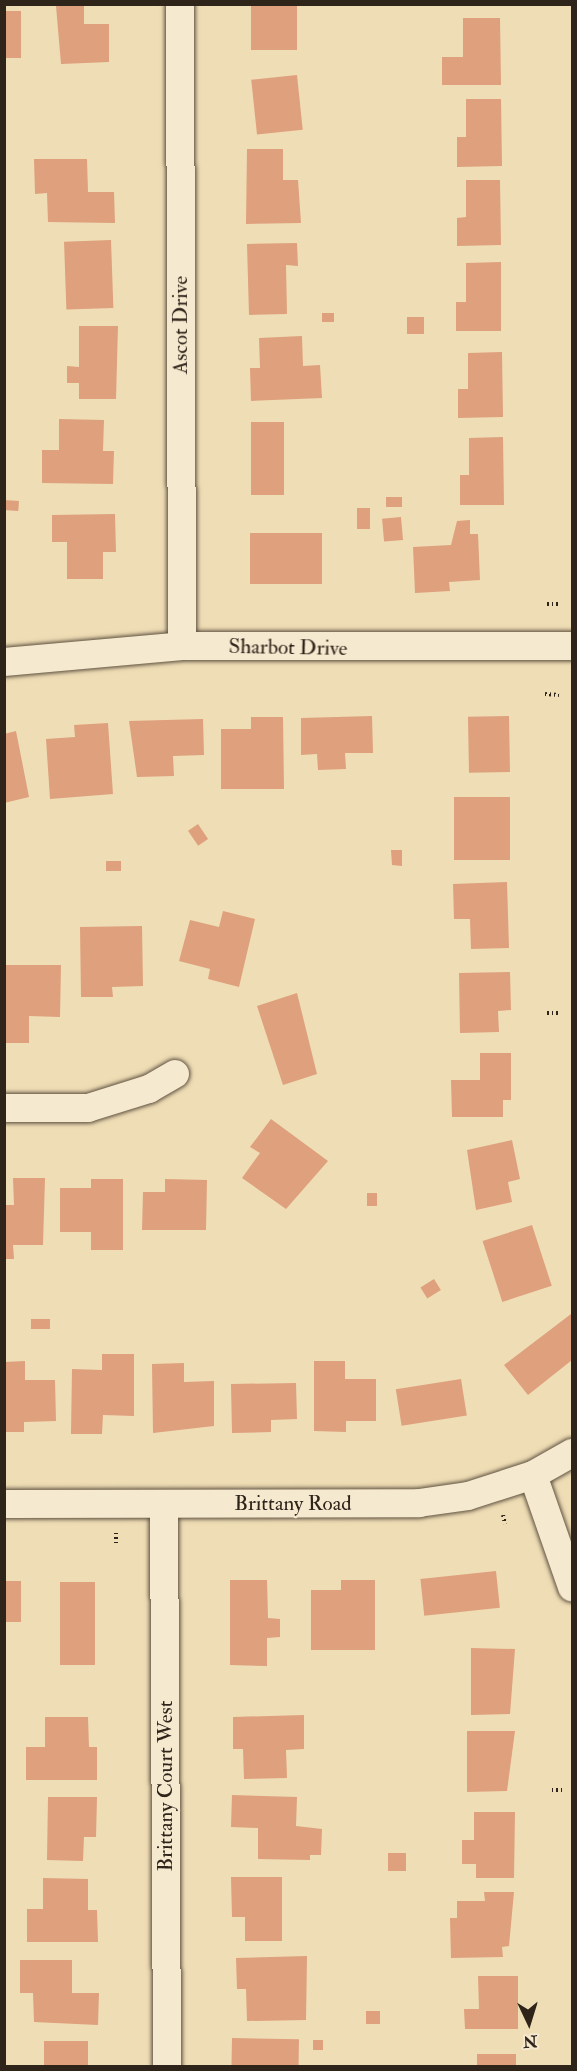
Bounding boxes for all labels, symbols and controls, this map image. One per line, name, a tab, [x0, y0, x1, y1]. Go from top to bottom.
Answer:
street label: Ascot Drive	[168, 276, 194, 374]
street label: Sharbot Drive	[228, 634, 348, 662]
street label: Brittany Road	[234, 1491, 352, 1517]
street label: Brittany Court West	[153, 1700, 179, 1872]
north arrow	[499, 1993, 559, 2053]
text: N	[522, 2030, 538, 2051]

